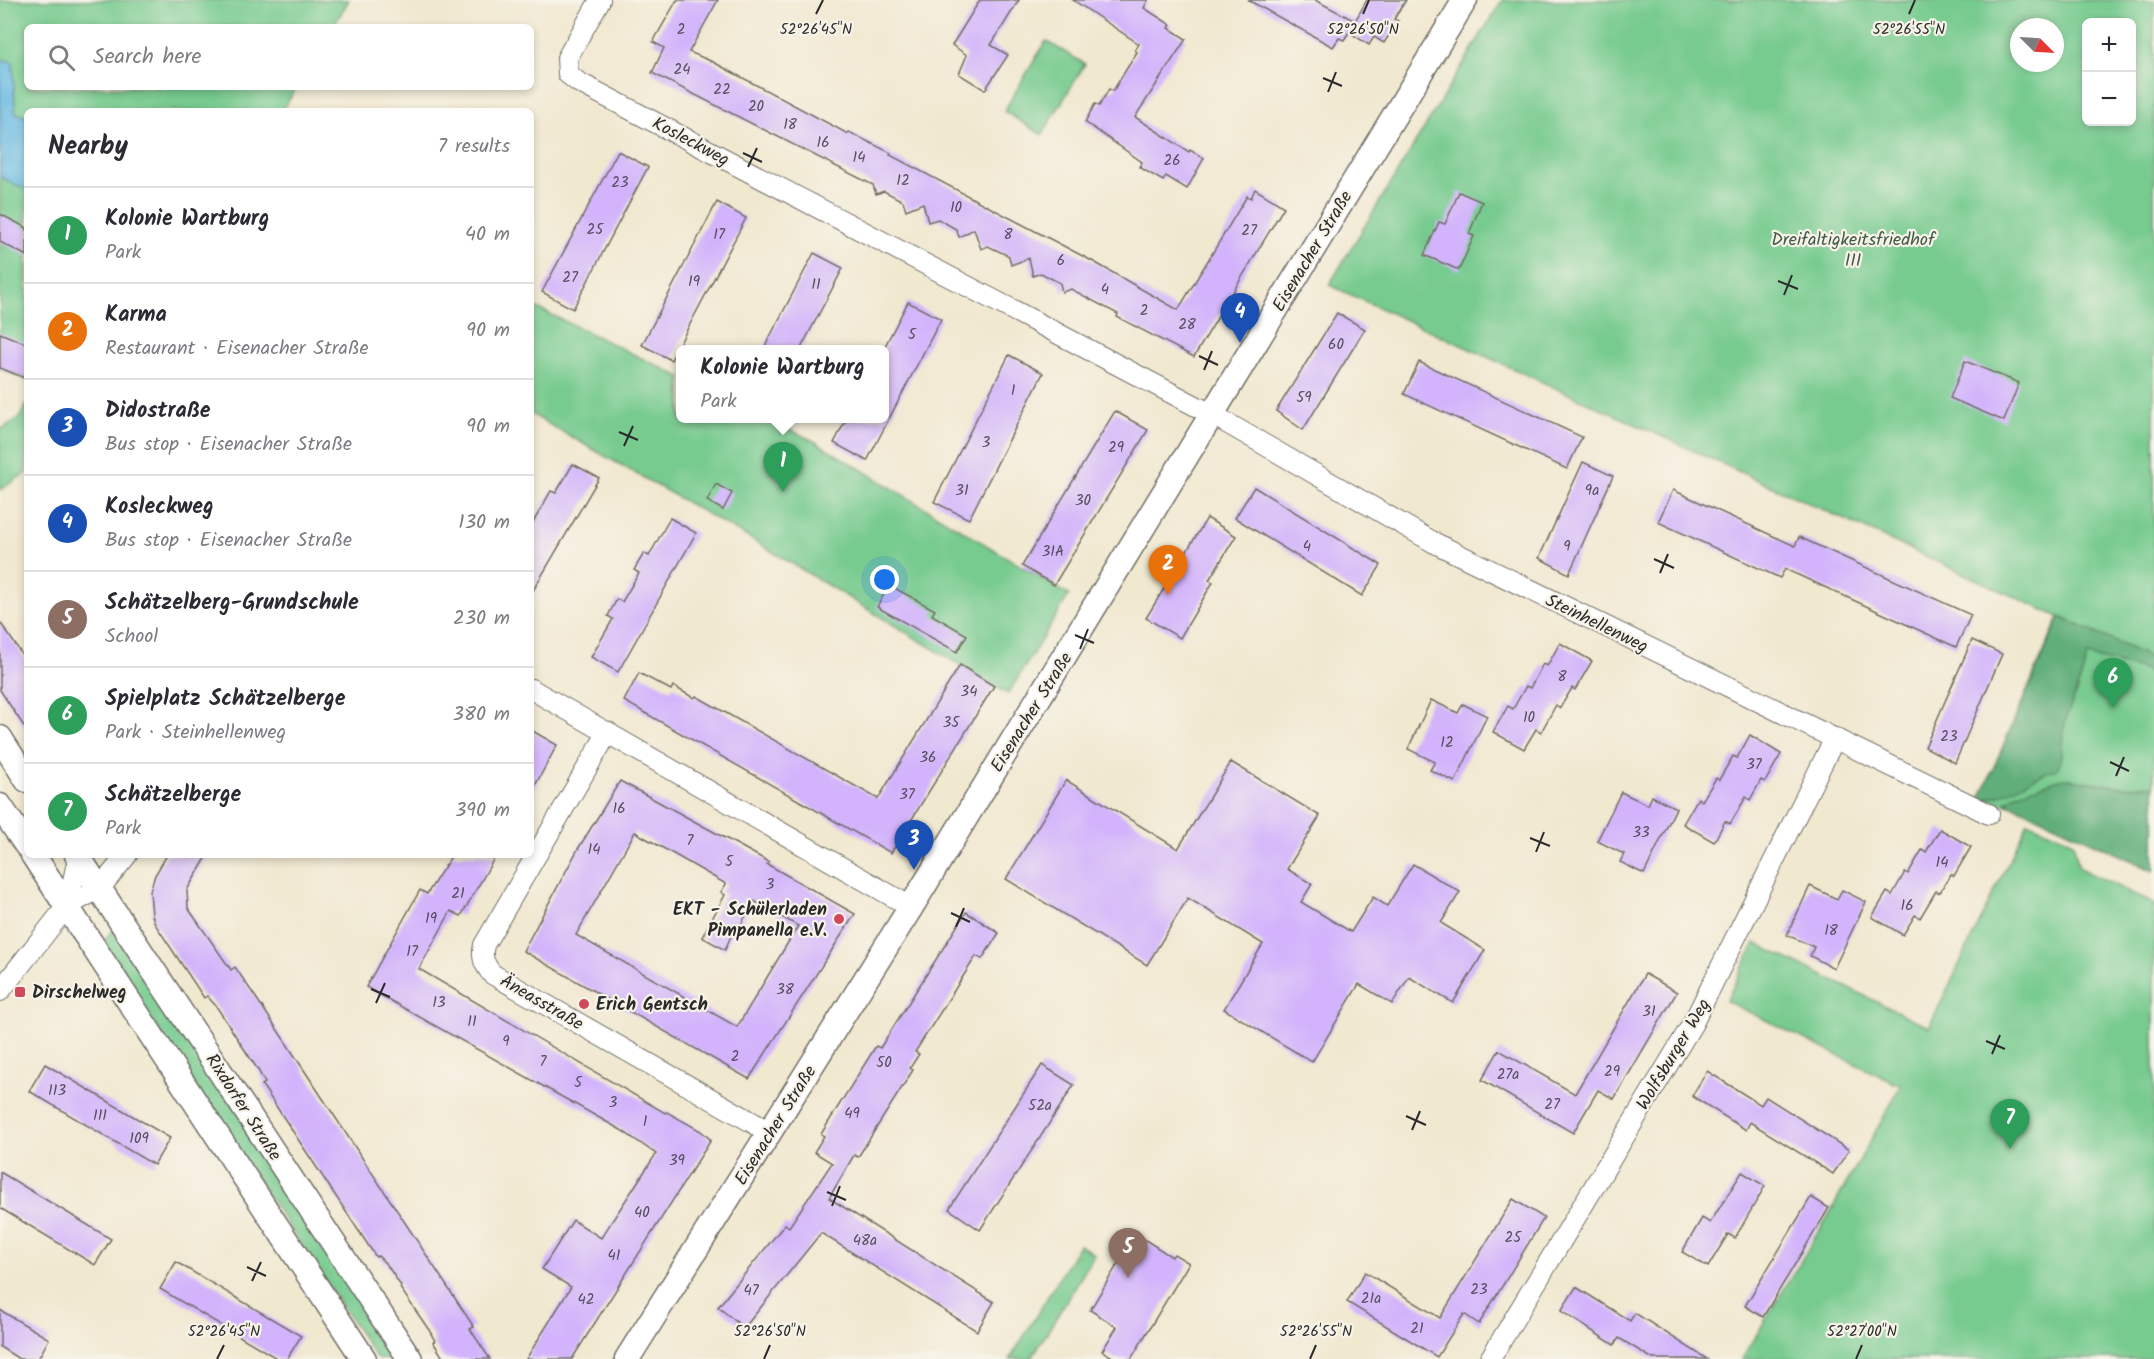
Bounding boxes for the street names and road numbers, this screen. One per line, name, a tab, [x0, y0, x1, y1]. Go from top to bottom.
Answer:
street label: Kosleckweg	[646, 110, 734, 175]
street label: Eisenacher Straße	[1266, 186, 1361, 318]
street label: Steinhellenweg	[1540, 587, 1653, 662]
street label: Eisenacher Straße	[984, 647, 1081, 779]
street label: Äneasstraße	[494, 968, 589, 1039]
street label: Wolfsburger Weg	[1629, 993, 1719, 1116]
street label: Rixdorfer Straße	[197, 1048, 288, 1167]
street label: Eisenacher Straße	[728, 1060, 825, 1192]

